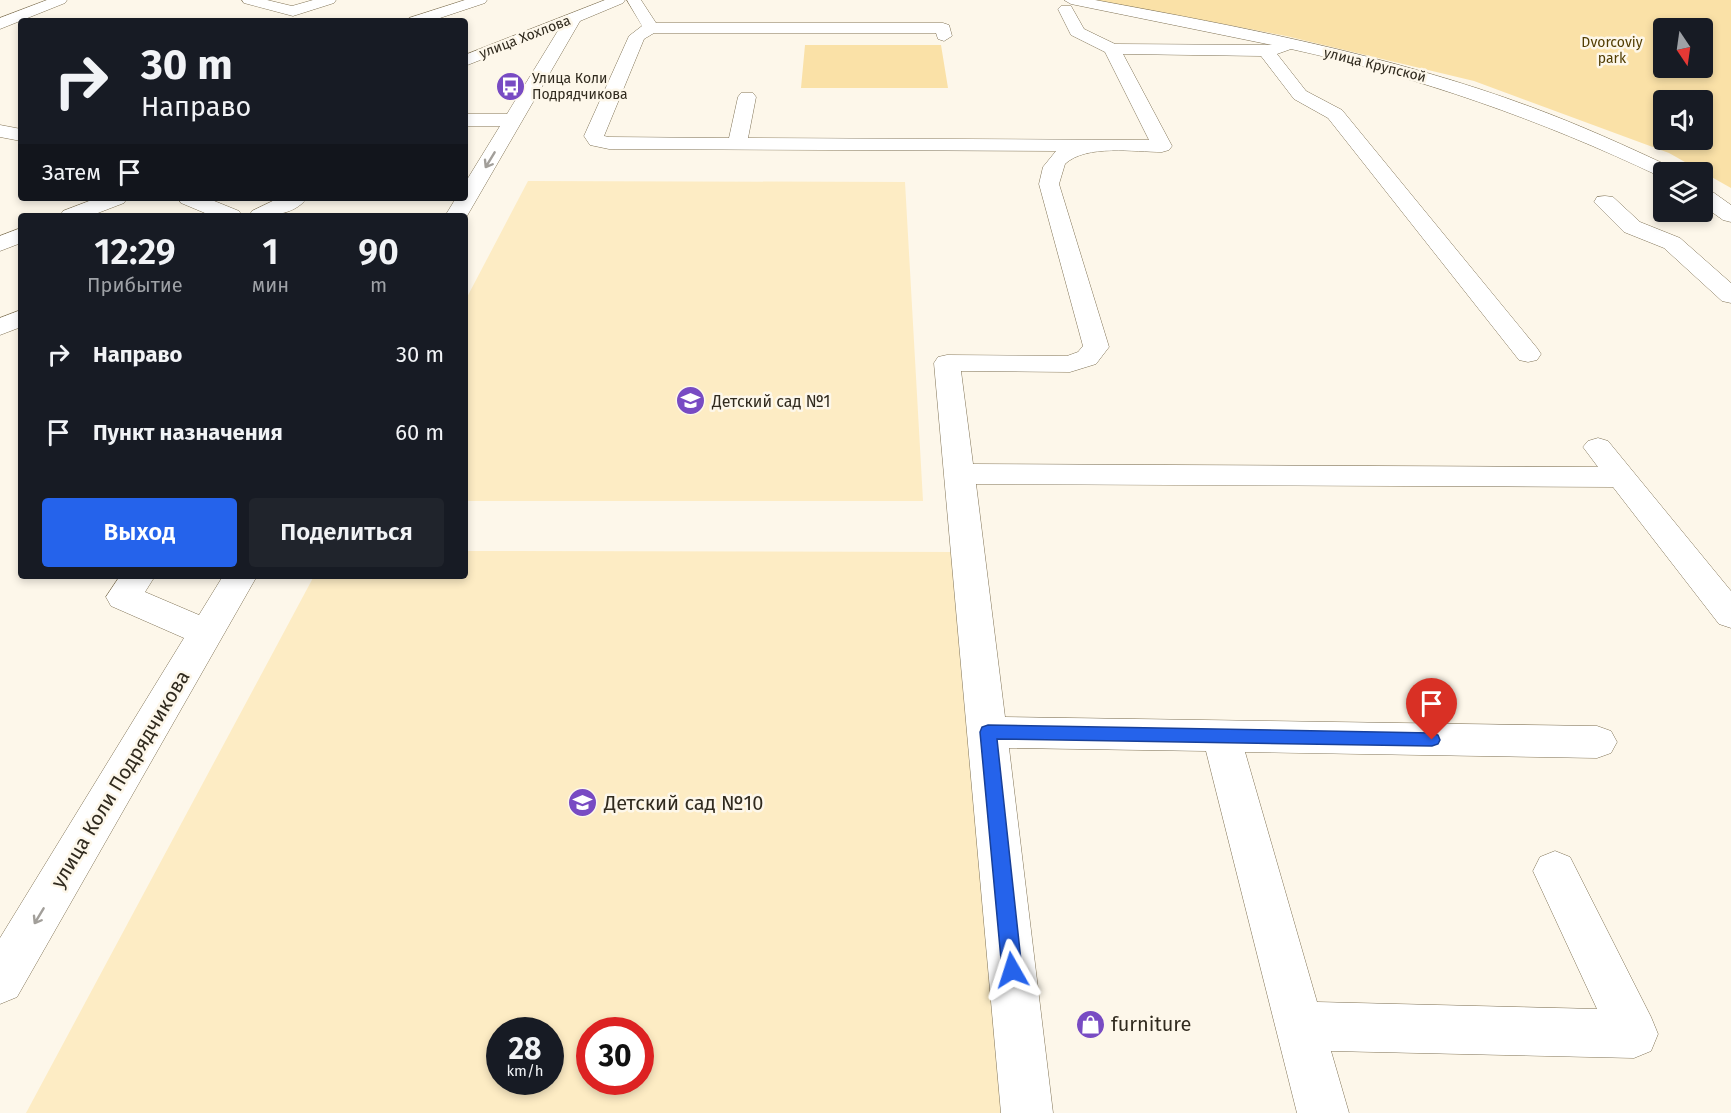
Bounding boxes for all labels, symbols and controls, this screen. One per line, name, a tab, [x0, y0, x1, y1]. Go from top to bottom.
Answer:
street label: улица Хохлова	[477, 12, 573, 62]
north arrow	[1653, 18, 1713, 78]
map controls	[1653, 18, 1713, 222]
park label: Dvorcoviy park	[1581, 34, 1643, 67]
text: 30 m	[141, 40, 233, 90]
icon: right	[42, 42, 120, 120]
street label: улица Крупской	[1322, 44, 1428, 86]
bus stop icon: Улица Коли Подрядчикова	[495, 70, 527, 102]
place label: Улица Коли Подрядчикова	[532, 70, 628, 103]
button: sound	[1653, 90, 1713, 150]
text: Направо	[141, 91, 251, 123]
one-way arrow	[484, 151, 496, 168]
icon: arrive	[113, 156, 146, 189]
text: Затем	[42, 159, 101, 186]
button: layers	[1653, 162, 1713, 222]
text: 12:29	[94, 230, 176, 274]
text: 1	[262, 230, 279, 274]
text: 90	[358, 230, 399, 274]
text: Прибытие	[87, 273, 183, 297]
text: мин	[252, 273, 289, 297]
text: m	[370, 273, 387, 297]
icon: right	[42, 338, 75, 371]
text: Направо	[93, 341, 182, 368]
text: 30 m	[396, 341, 444, 368]
school or university icon: Детский сад №1	[675, 385, 707, 417]
place label: Детский сад №1	[711, 392, 831, 411]
icon: arrive	[42, 416, 75, 449]
text: Пункт назначения	[93, 419, 283, 446]
text: 60 m	[395, 419, 444, 446]
button: Выход	[42, 498, 237, 567]
button: Поделиться	[249, 498, 444, 567]
street label: улица Коли Подрядчикова	[45, 666, 195, 892]
pin	[1406, 678, 1457, 740]
icon: arrive	[1415, 687, 1448, 720]
school or university icon: Детский сад №10	[567, 787, 599, 819]
place label: Детский сад №10	[603, 791, 763, 815]
one-way arrow	[33, 907, 45, 924]
position arrow	[980, 938, 1044, 1002]
shop icon: furniture	[1074, 1008, 1106, 1040]
place label: furniture	[1111, 1012, 1191, 1036]
speed limit sign: 30	[576, 1017, 654, 1095]
text: 28	[509, 1031, 541, 1067]
text: km/h	[506, 1062, 544, 1080]

